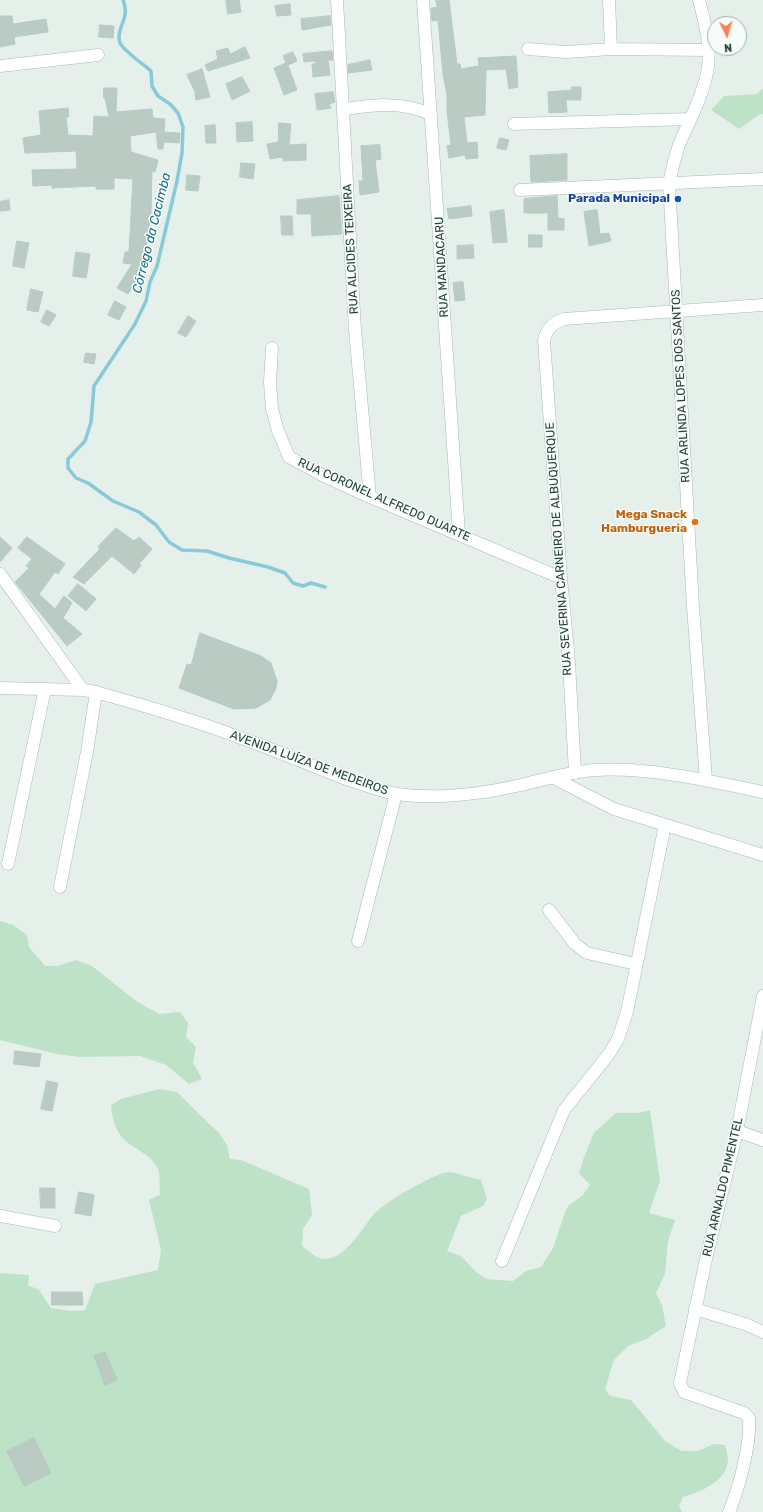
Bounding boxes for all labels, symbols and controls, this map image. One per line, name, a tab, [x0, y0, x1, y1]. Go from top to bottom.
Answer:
north arrow	[707, 16, 747, 56]
text: N	[723, 41, 733, 54]
water label: Córrego da Cacimba	[129, 171, 175, 295]
street label: RUA ALCIDES TEIXEIRA	[340, 183, 362, 315]
place label: Parada Municipal	[568, 192, 670, 206]
marker: Parada Municipal	[673, 194, 683, 204]
street label: RUA MANDACARU	[432, 216, 452, 318]
street label: RUA ARLINDA LOPES DOS SANTOS	[669, 289, 693, 483]
street label: RUA SEVERINA CARNEIRO DE ALBUQUERQUE	[543, 422, 575, 676]
street label: RUA CORONEL ALFREDO DUARTE	[296, 455, 472, 545]
place label: Mega Snack Hamburgueria	[601, 508, 687, 536]
marker: Mega Snack Hamburgueria	[690, 517, 700, 527]
street label: AVENIDA LUÍZA DE MEDEIROS	[228, 728, 390, 798]
street label: RUA ARNALDO PIMENTEL	[700, 1116, 746, 1258]

